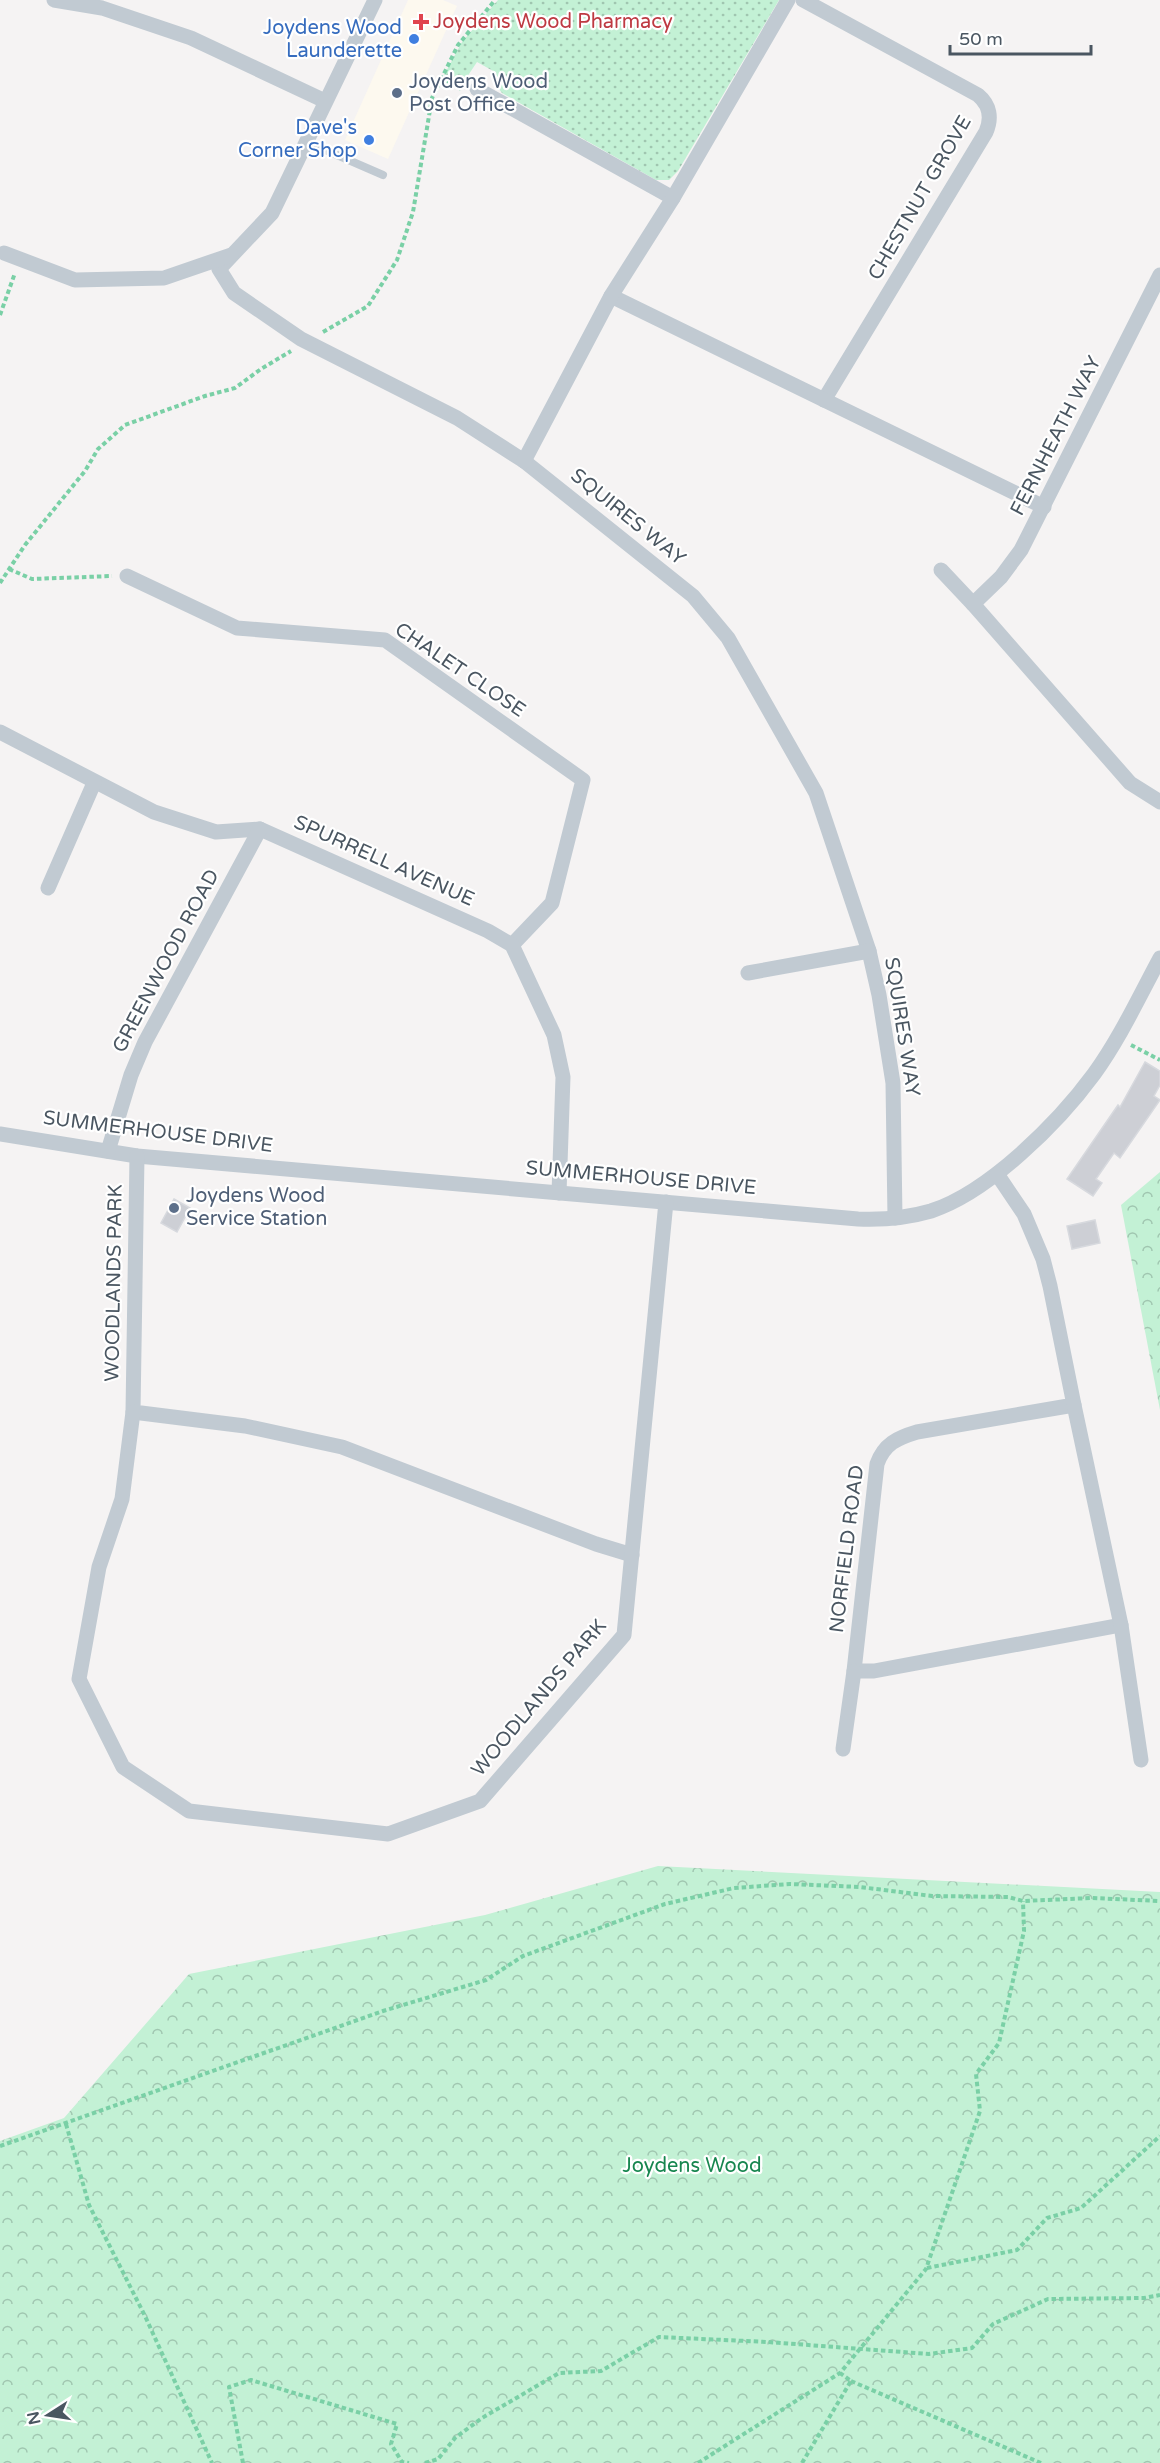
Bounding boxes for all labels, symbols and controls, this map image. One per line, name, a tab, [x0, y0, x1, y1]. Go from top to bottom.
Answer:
place label: Joydens Wood Pharmacy	[433, 10, 673, 34]
marker: Joydens Wood Pharmacy	[414, 15, 428, 29]
place label: Joydens Wood Launderette	[263, 16, 402, 63]
scale bar	[950, 18, 1091, 56]
text: 50 m	[959, 28, 1003, 50]
marker: Joydens Wood Launderette	[407, 32, 421, 46]
place label: Joydens Wood Post Office	[409, 70, 548, 117]
marker: Joydens Wood Post Office	[390, 86, 404, 100]
street label: CHESTNUT GROVE	[863, 111, 977, 285]
place label: Dave's Corner Shop	[238, 116, 357, 163]
marker: Dave's Corner Shop	[362, 133, 376, 147]
street label: FERNHEATH WAY	[1005, 352, 1107, 520]
street label: SQUIRES WAY	[566, 463, 690, 571]
street label: CHALET CLOSE	[390, 617, 530, 723]
street label: SPURRELL AVENUE	[290, 810, 478, 912]
street label: GREENWOOD ROAD	[108, 865, 224, 1057]
street label: SQUIRES WAY	[879, 956, 925, 1099]
street label: SUMMERHOUSE DRIVE	[42, 1106, 274, 1158]
street label: SUMMERHOUSE DRIVE	[525, 1156, 757, 1200]
street label: WOODLANDS PARK	[100, 1184, 128, 1382]
place label: Joydens Wood Service Station	[186, 1184, 327, 1231]
marker: Joydens Wood Service Station	[167, 1201, 181, 1215]
street label: NORFIELD ROAD	[825, 1464, 869, 1634]
street label: WOODLANDS PARK	[466, 1615, 612, 1781]
park label: Joydens Wood	[622, 2154, 762, 2178]
north arrow	[18, 2385, 78, 2445]
text: N	[23, 2410, 45, 2426]

